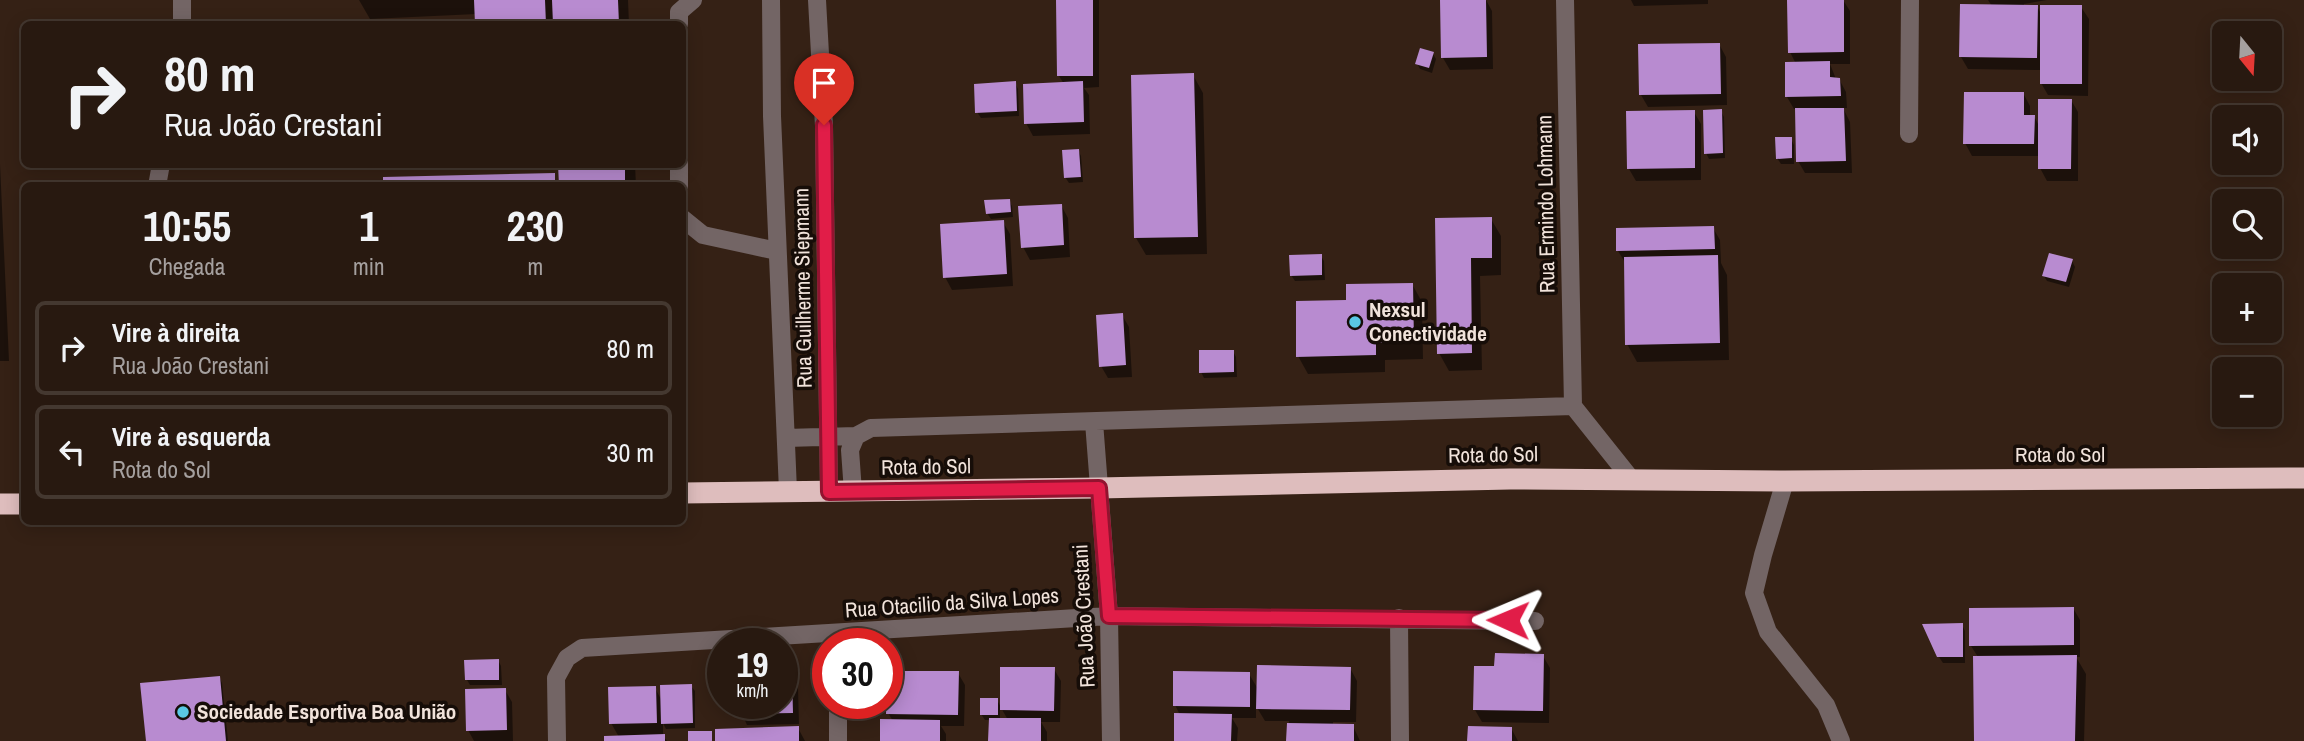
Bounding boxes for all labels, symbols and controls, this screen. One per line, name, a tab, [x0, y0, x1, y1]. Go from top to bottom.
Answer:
north arrow	[2212, 21, 2282, 91]
map controls	[2212, 21, 2282, 427]
text: 80 m	[164, 40, 256, 106]
icon: right	[49, 49, 140, 140]
pin	[794, 53, 854, 125]
icon: arrive	[805, 64, 843, 102]
text: Rua João Crestani	[164, 103, 383, 146]
button: sound	[2212, 105, 2282, 175]
street label: Rua Ermindo Lohmann	[1529, 115, 1562, 293]
street label: Rua Guilherme Siepmann	[786, 188, 819, 388]
button: search	[2212, 189, 2282, 259]
text: 10:55	[143, 198, 231, 254]
text: 1	[359, 198, 378, 254]
text: 230	[507, 198, 564, 254]
text: Chegada	[149, 251, 225, 282]
text: min	[353, 251, 385, 282]
text: m	[527, 251, 543, 282]
button: +	[2212, 273, 2282, 343]
place label: Nexsul Conectividade	[1369, 295, 1487, 348]
marker: Nexsul Conectividade	[1347, 314, 1363, 330]
text: Vire à direita	[112, 315, 240, 350]
icon: right	[53, 329, 91, 367]
text: 80 m	[607, 331, 654, 366]
text: Rua João Crestani	[112, 350, 269, 381]
button: −	[2212, 357, 2282, 427]
text: Vire à esquerda	[112, 419, 270, 454]
icon: left	[53, 433, 91, 471]
text: 30 m	[607, 435, 654, 470]
street label: Rota do Sol	[1448, 439, 1538, 470]
street label: Rota do Sol	[2015, 440, 2105, 469]
street label: Rota do Sol	[881, 451, 971, 482]
text: Rota do Sol	[112, 454, 211, 485]
street label: Rua João Crestani	[1065, 544, 1102, 688]
street label: Rua Otacilio da Silva Lopes	[844, 581, 1060, 624]
position arrow	[1471, 583, 1545, 657]
speed limit sign: 30	[812, 628, 903, 719]
text: 19	[737, 641, 768, 688]
text: km/h	[737, 678, 769, 703]
place label: Sociedade Esportiva Boa União	[197, 697, 456, 726]
marker: Sociedade Esportiva Boa União	[175, 704, 191, 720]

